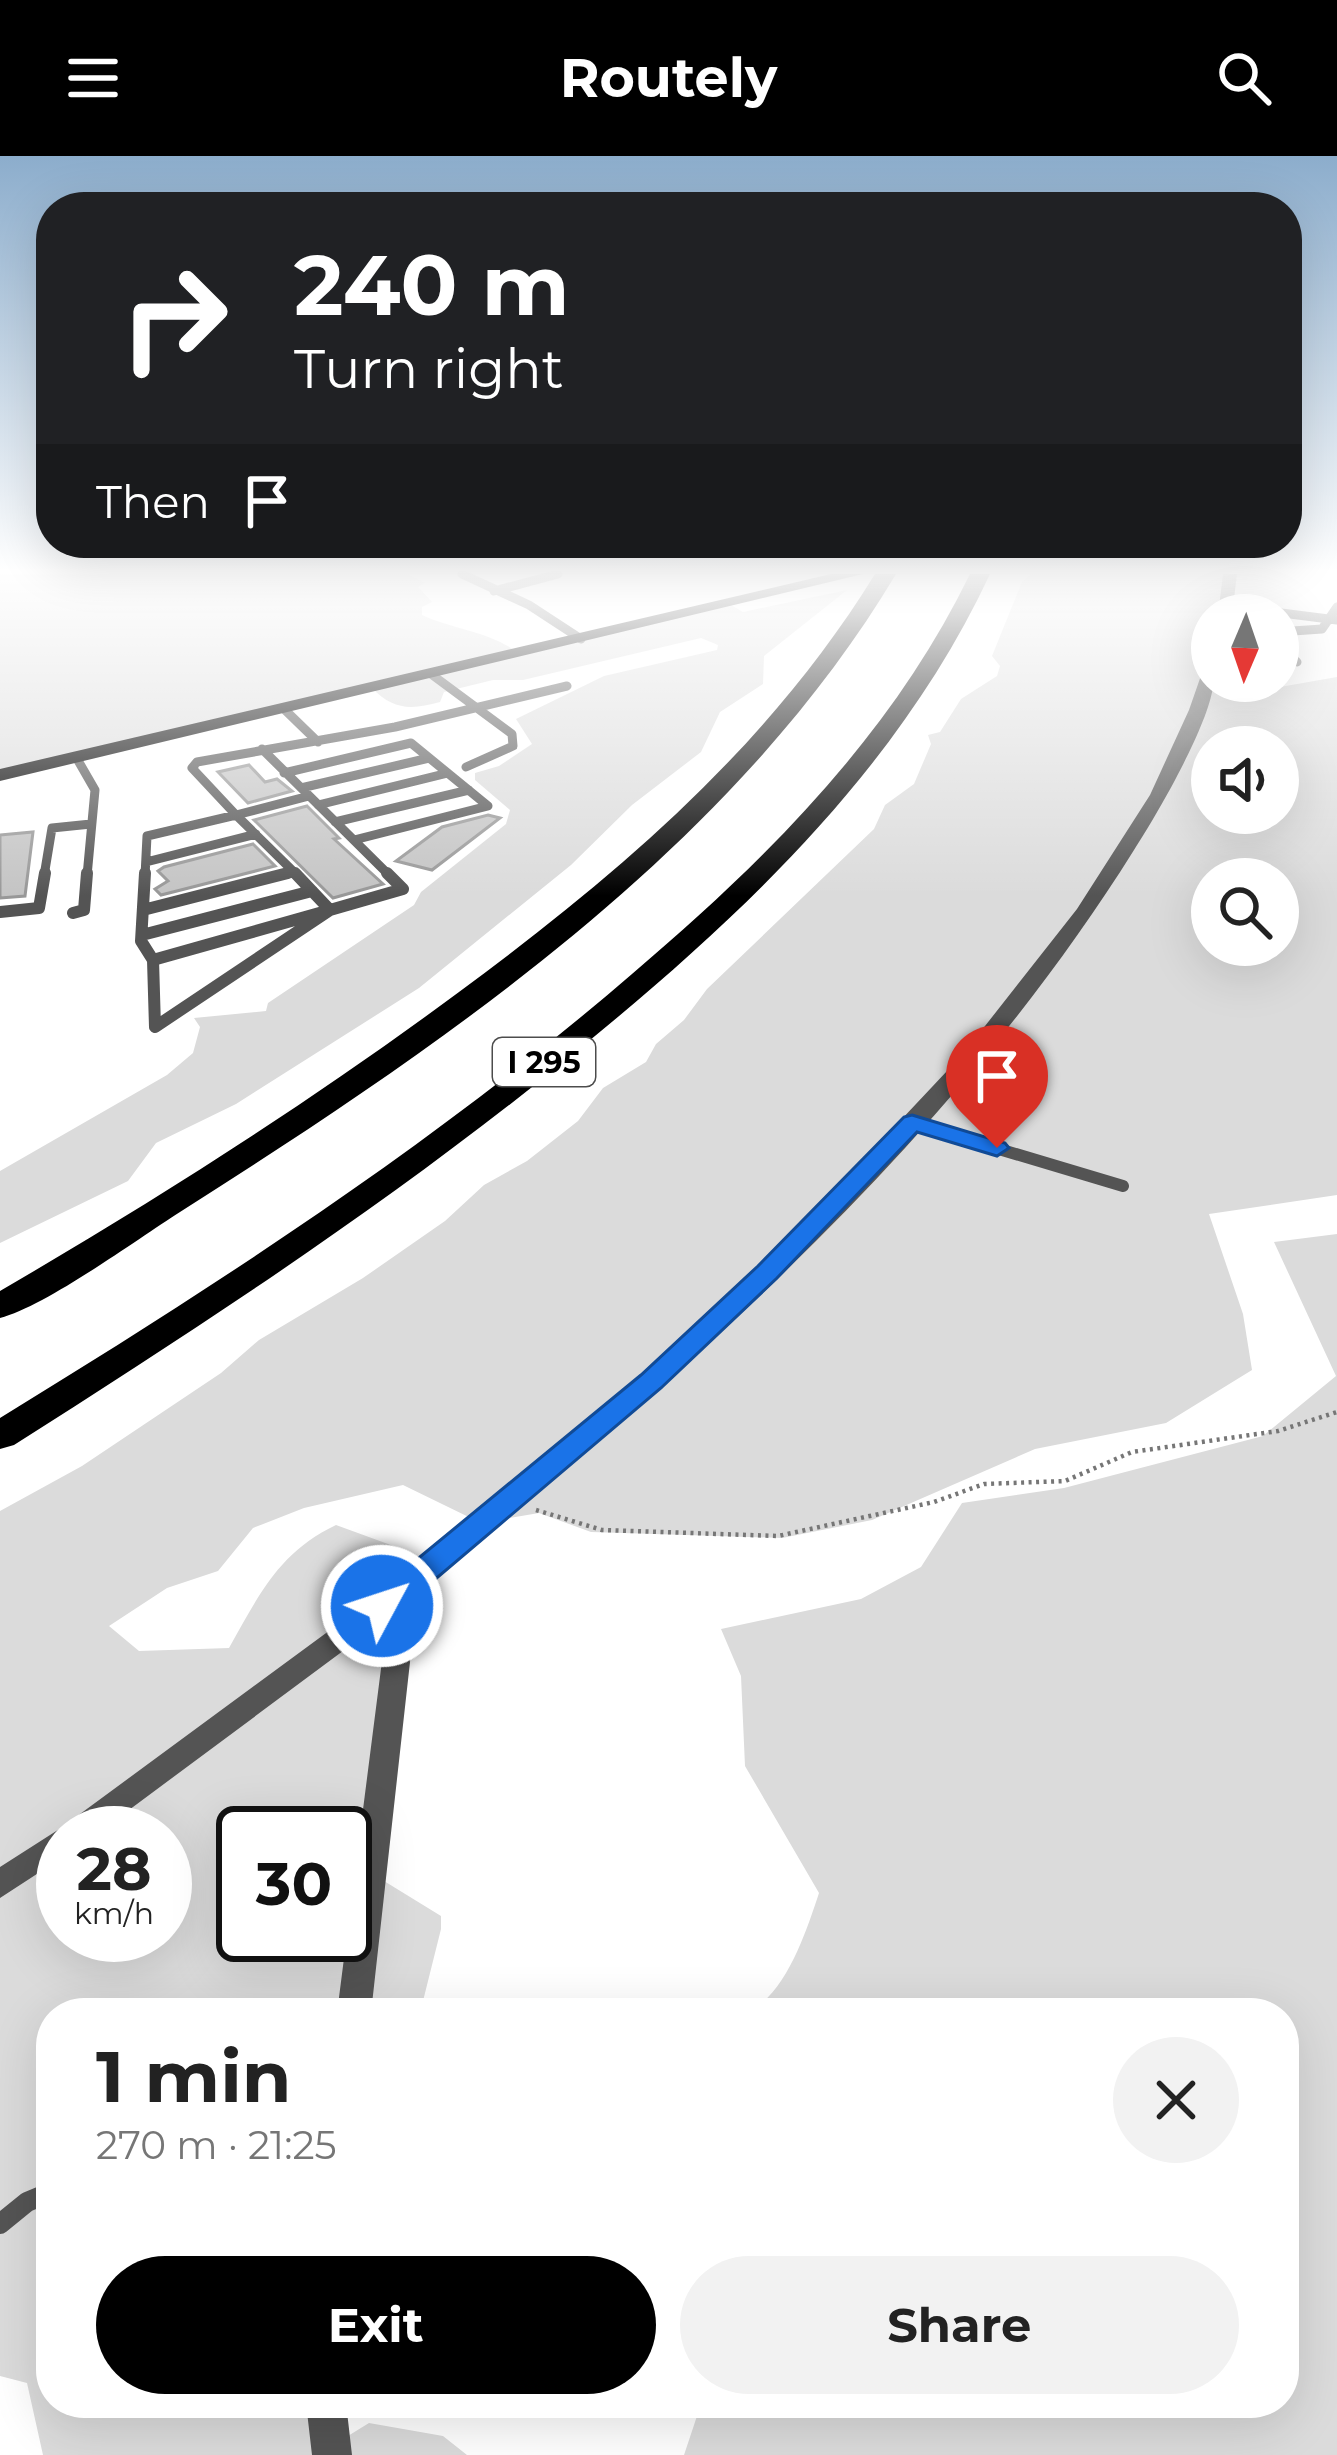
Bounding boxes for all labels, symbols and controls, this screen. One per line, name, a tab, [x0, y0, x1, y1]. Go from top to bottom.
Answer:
icon: menu	[60, 45, 126, 111]
text: Routely	[560, 45, 777, 111]
icon: search	[1211, 45, 1277, 111]
text: 240 m	[294, 234, 570, 336]
icon: right	[96, 240, 252, 396]
text: Turn right	[294, 336, 564, 402]
icon: arrive	[234, 468, 300, 534]
text: Then	[96, 474, 210, 529]
north arrow	[1191, 594, 1299, 702]
map controls	[1191, 594, 1299, 966]
button: sound	[1191, 726, 1299, 834]
button: search	[1191, 858, 1299, 966]
pin	[946, 1025, 1048, 1148]
road number: I 295	[493, 1038, 595, 1086]
icon: arrive	[964, 1043, 1030, 1109]
position arrow	[319, 1543, 445, 1669]
speed limit sign: 30	[216, 1806, 372, 1962]
text: 28	[77, 1832, 152, 1905]
text: km/h	[74, 1895, 154, 1932]
text: 1 min	[96, 2032, 292, 2120]
button: close	[1113, 2037, 1239, 2163]
text: 270 m · 21:25	[96, 2121, 337, 2169]
button: Exit	[96, 2256, 656, 2394]
button: Share	[680, 2256, 1239, 2394]

